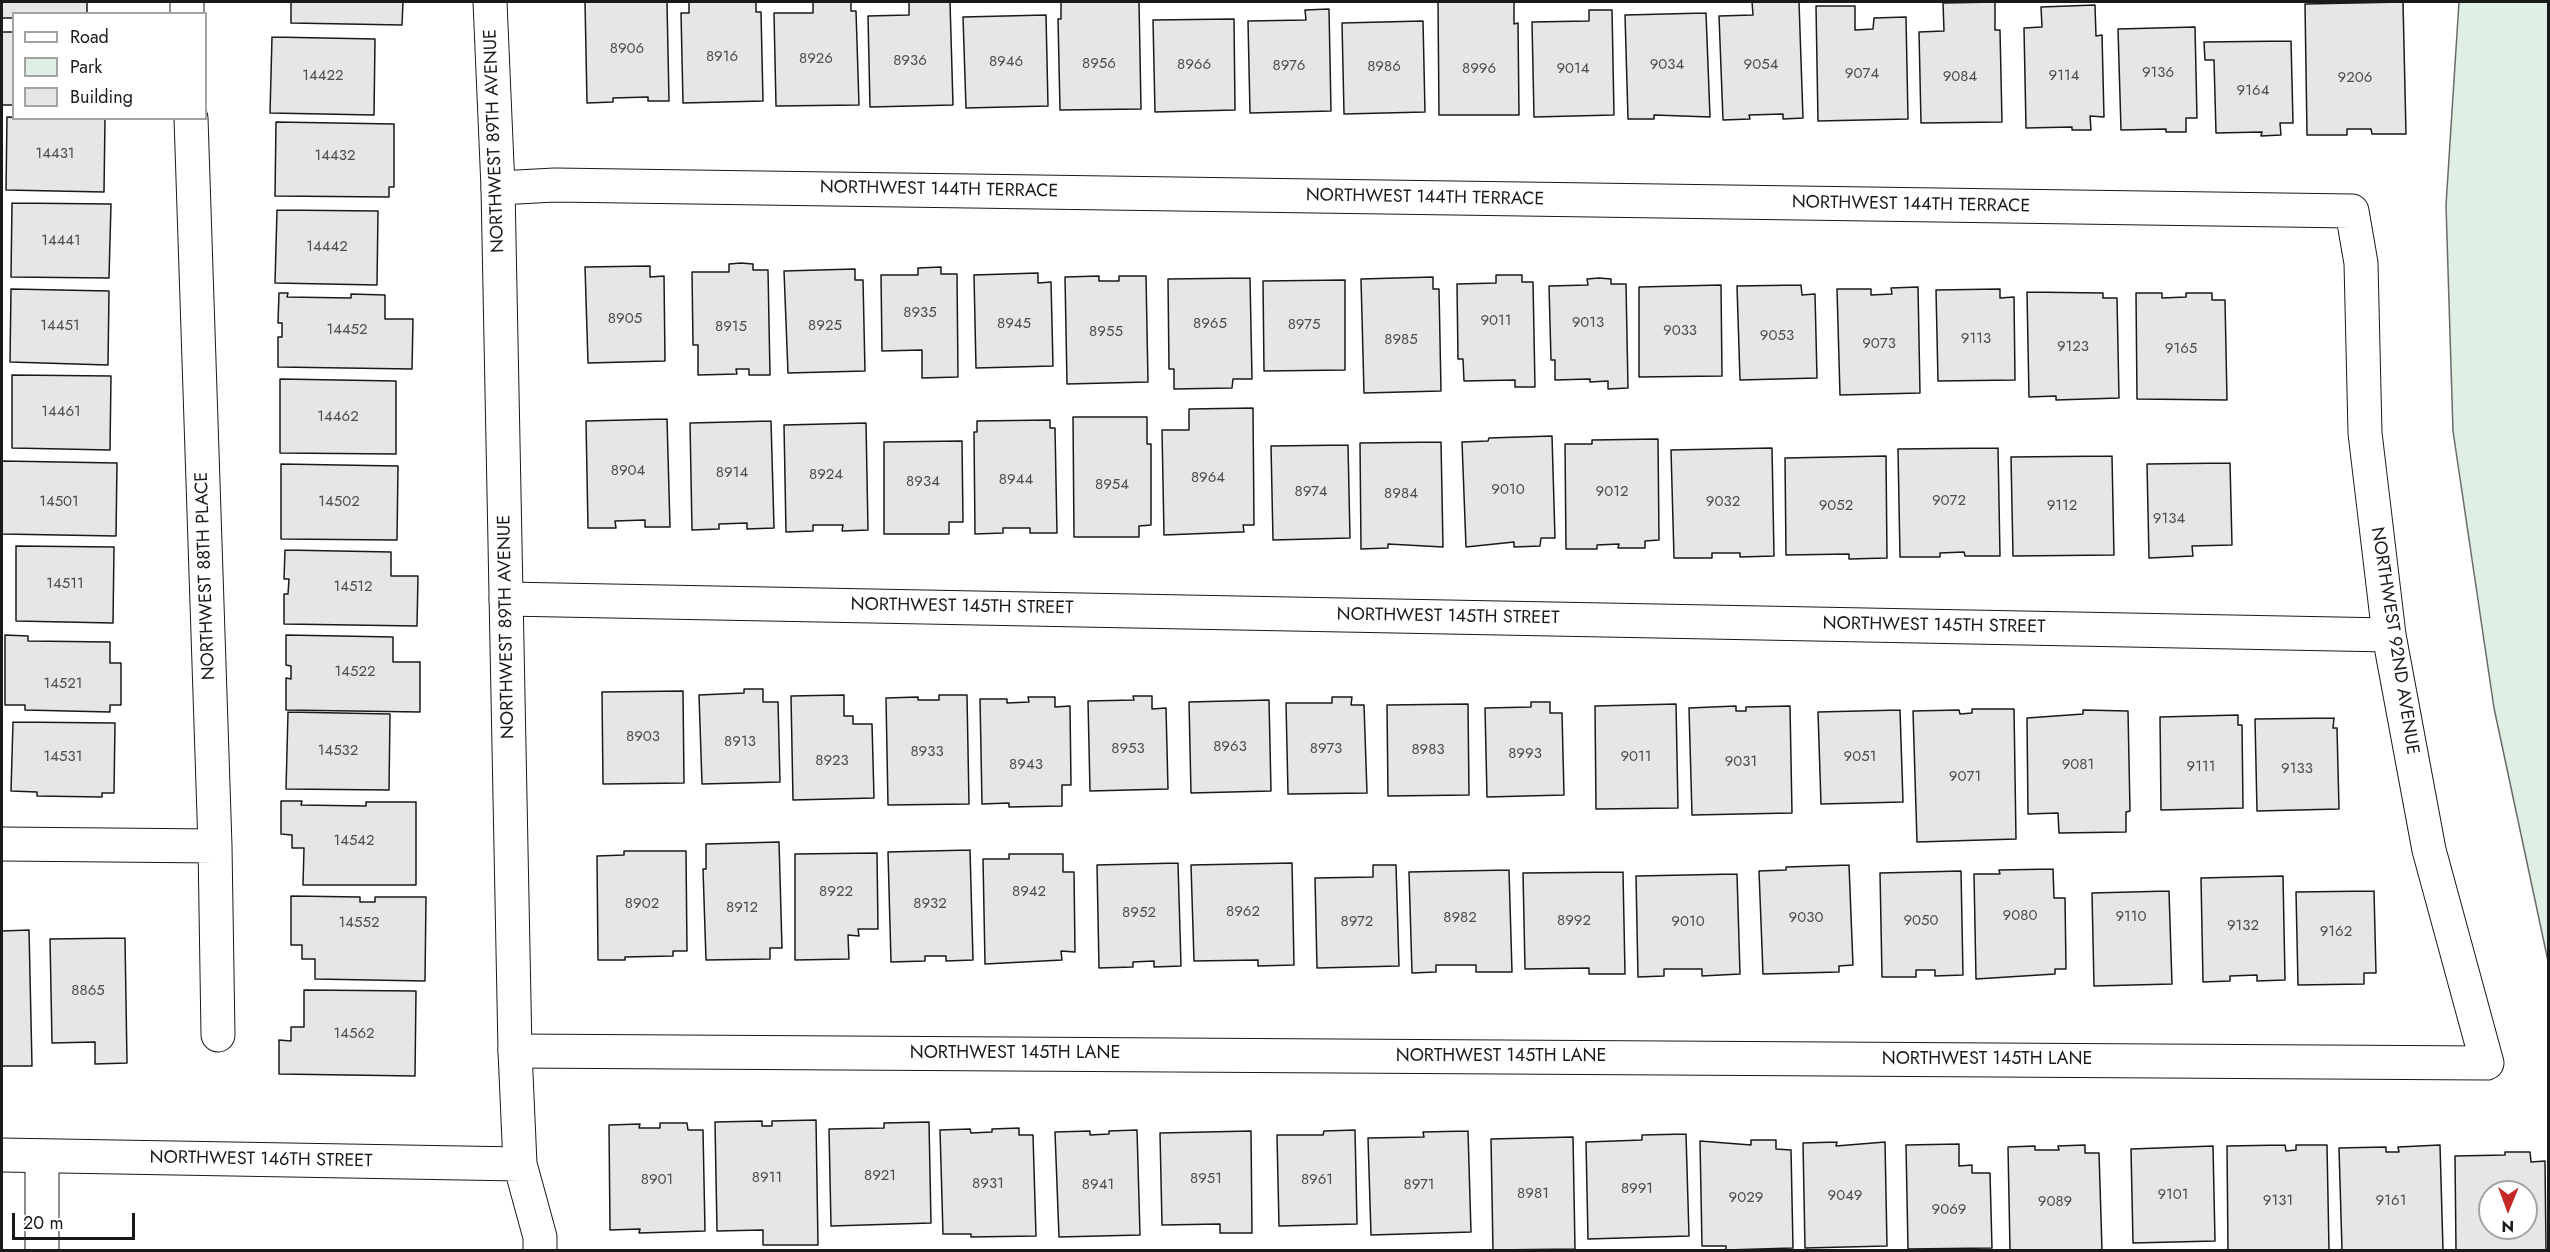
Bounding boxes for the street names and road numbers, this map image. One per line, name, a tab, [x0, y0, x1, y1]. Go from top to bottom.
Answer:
street label: NORTHWEST 89TH AVENUE	[480, 29, 510, 253]
street label: NORTHWEST 144TH TERRACE	[820, 177, 1058, 203]
street label: NORTHWEST 144TH TERRACE	[1306, 185, 1544, 211]
street label: NORTHWEST 144TH TERRACE	[1792, 192, 2030, 218]
street label: NORTHWEST 88TH PLACE	[192, 471, 220, 681]
street label: NORTHWEST 89TH AVENUE	[494, 515, 520, 739]
street label: NORTHWEST 92ND AVENUE	[2365, 526, 2423, 756]
street label: NORTHWEST 145TH STREET	[850, 594, 1074, 620]
street label: NORTHWEST 145TH STREET	[1336, 604, 1560, 630]
street label: NORTHWEST 145TH STREET	[1822, 613, 2046, 639]
street label: NORTHWEST 145TH LANE	[910, 1043, 1120, 1065]
street label: NORTHWEST 145TH LANE	[1396, 1046, 1606, 1068]
street label: NORTHWEST 145TH LANE	[1882, 1049, 2092, 1071]
street label: NORTHWEST 146TH STREET	[149, 1147, 373, 1173]

